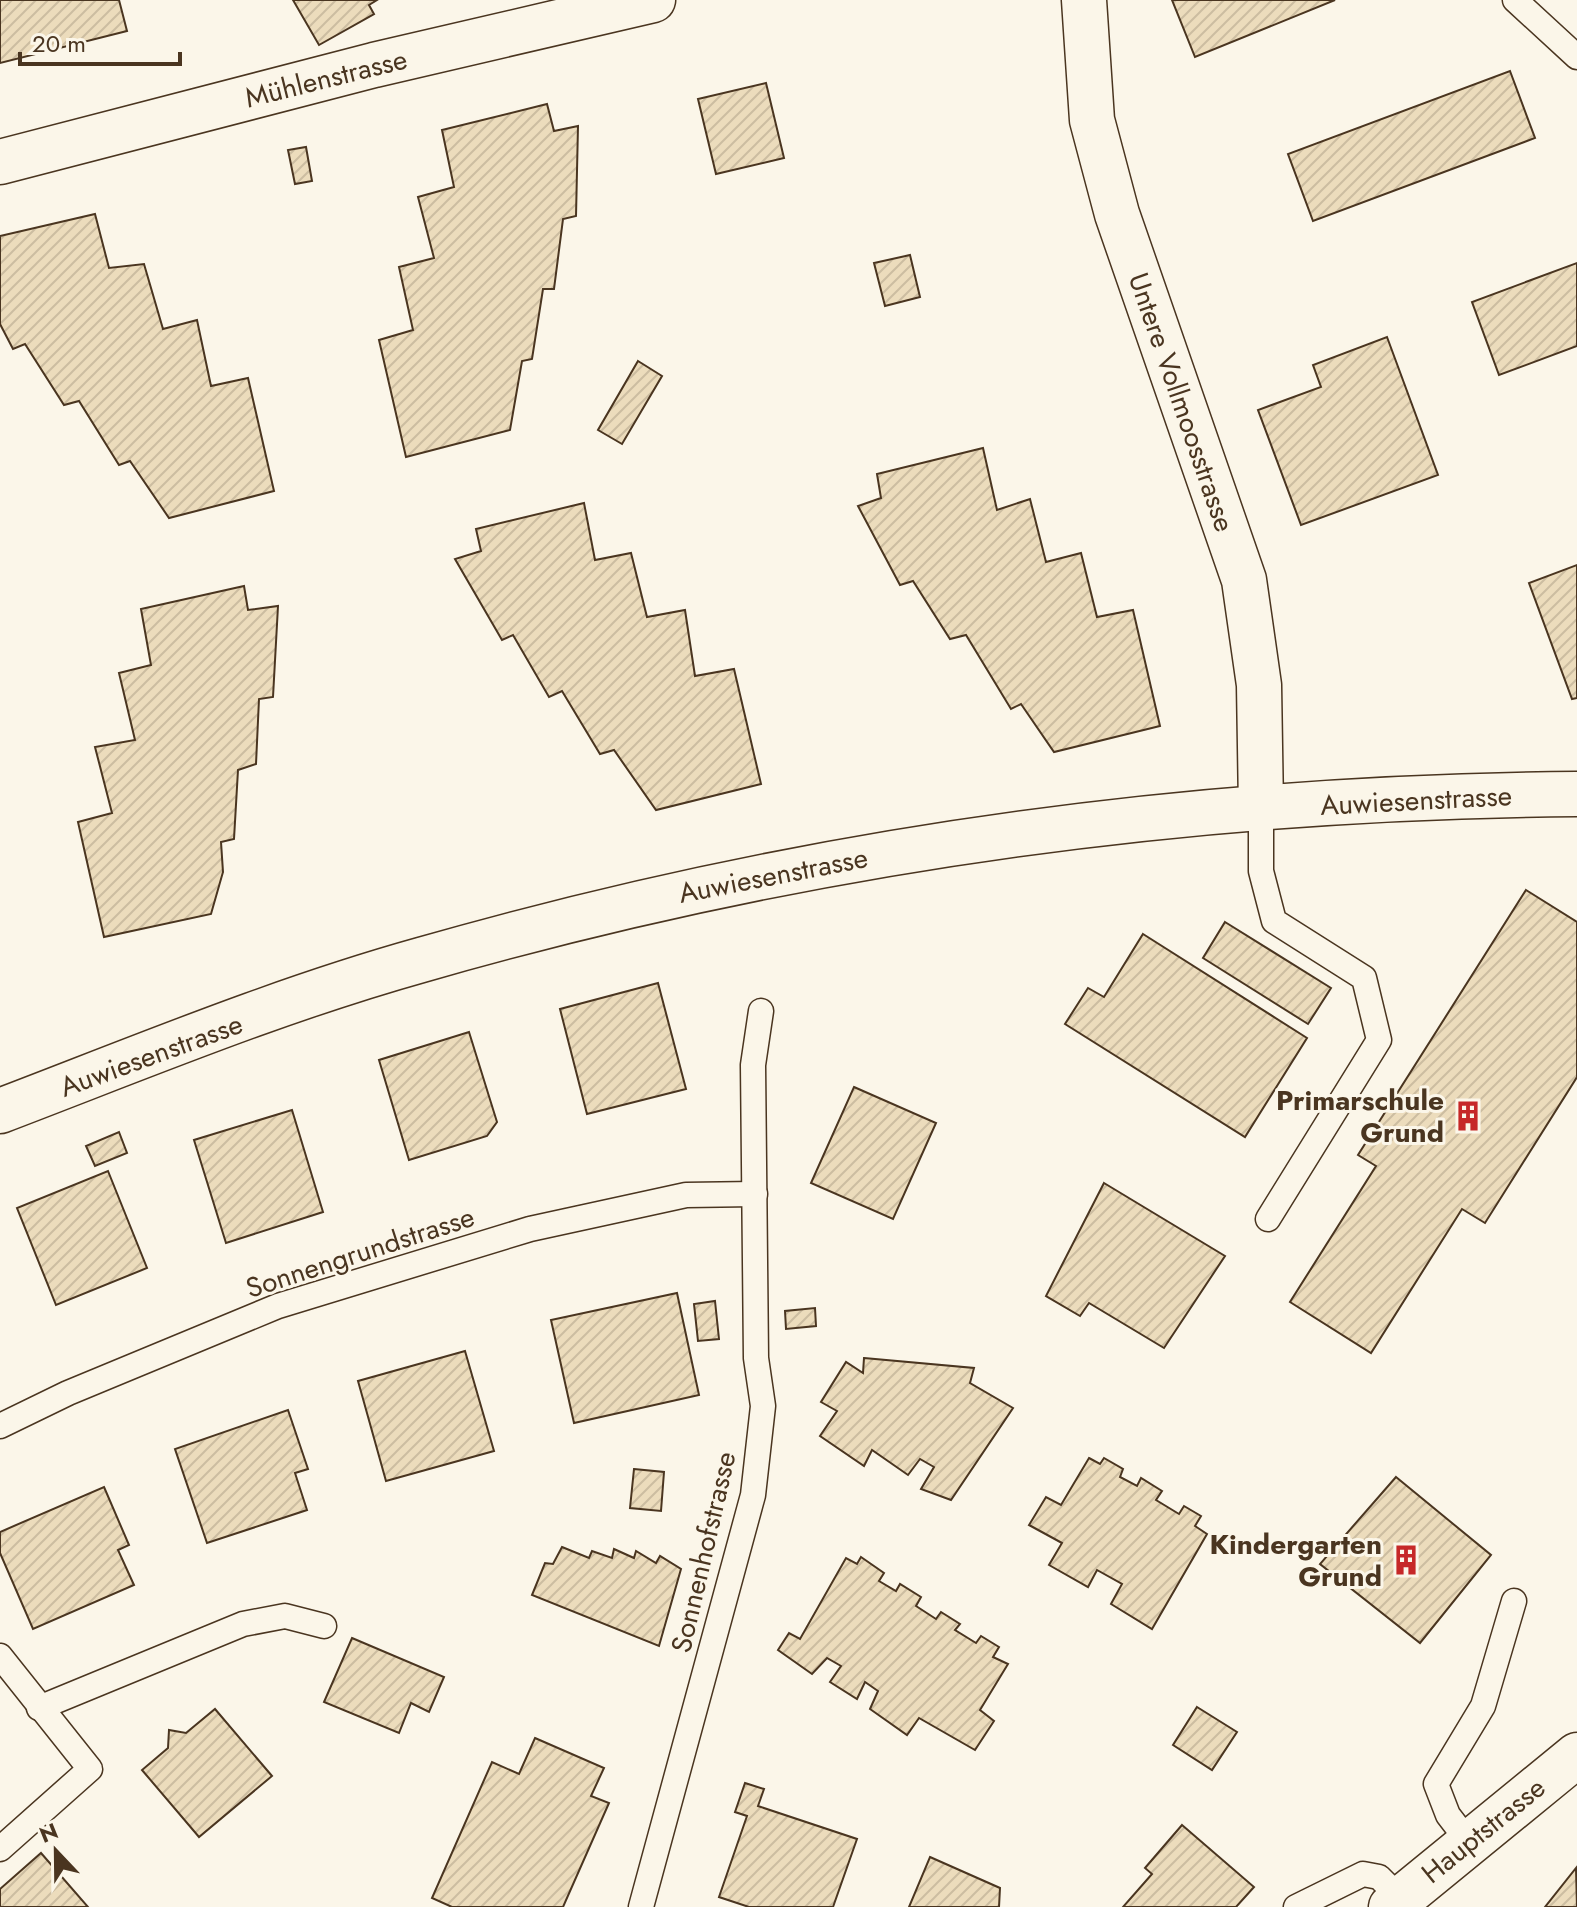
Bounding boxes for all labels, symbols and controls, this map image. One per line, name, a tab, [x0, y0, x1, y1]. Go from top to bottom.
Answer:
scale bar	[20, 16, 180, 66]
text: 20 m	[32, 26, 86, 61]
street label: Mühlenstrasse	[241, 39, 411, 118]
street label: Untere Vollmoosstrasse	[1118, 267, 1245, 537]
street label: Auwiesenstrasse	[1319, 775, 1513, 826]
street label: Auwiesenstrasse	[675, 837, 871, 914]
street label: Auwiesenstrasse	[54, 1003, 248, 1108]
place label: Primarschule Grund	[1276, 1080, 1444, 1153]
building icon: Primarschule Grund	[1451, 1099, 1485, 1133]
street label: Sonnengrundstrasse	[241, 1196, 480, 1309]
street label: Sonnenhofstrasse	[660, 1448, 747, 1657]
place label: Kindergarten Grund	[1209, 1524, 1382, 1597]
building icon: Kindergarten Grund	[1389, 1543, 1423, 1577]
street label: Hauptstrasse	[1413, 1768, 1554, 1893]
north arrow	[16, 1811, 96, 1891]
text: N	[34, 1814, 63, 1851]

